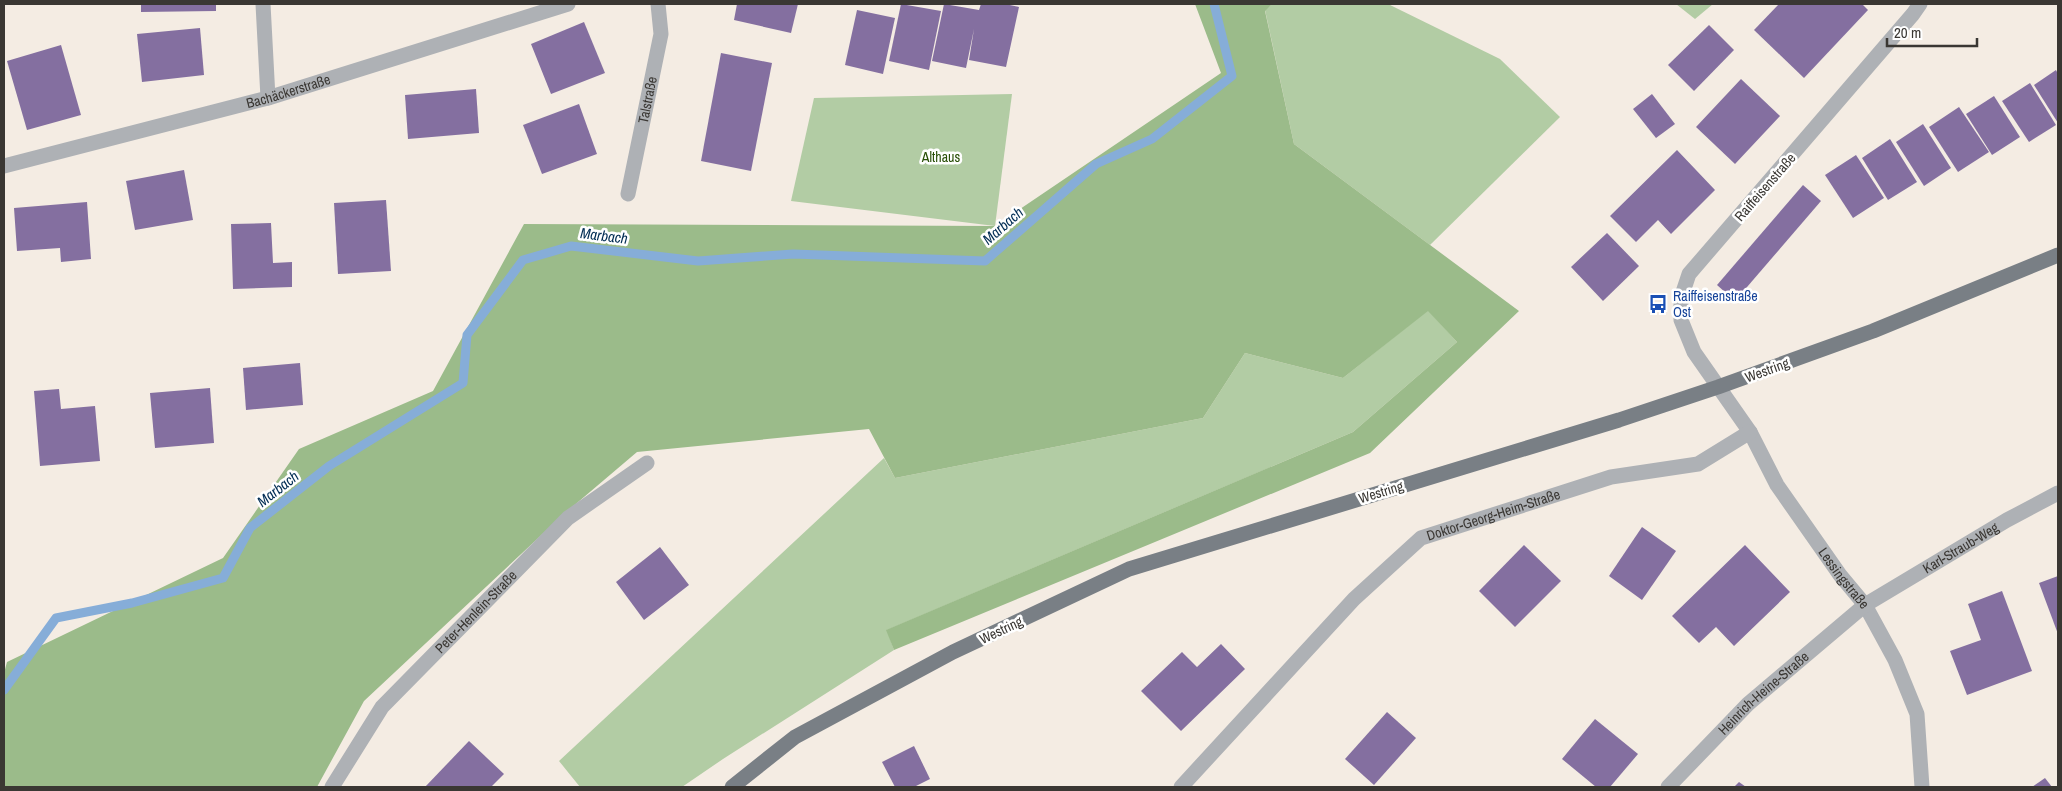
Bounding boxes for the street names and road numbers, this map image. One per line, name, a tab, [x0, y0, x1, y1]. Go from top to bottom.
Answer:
street label: Bachäckerstraße	[244, 70, 333, 112]
street label: Talstraße	[634, 75, 661, 125]
street label: Raiffeisenstraße	[1730, 149, 1800, 225]
street label: Westring	[1742, 354, 1792, 386]
street label: Westring	[1356, 477, 1406, 507]
street label: Doktor-Georg-Heim-Straße	[1424, 485, 1562, 545]
street label: Karl-Straub-Weg	[1919, 518, 2002, 577]
street label: Lessingstraße	[1814, 544, 1873, 612]
street label: Peter-Henlein-Straße	[431, 566, 520, 657]
street label: Westring	[976, 612, 1026, 648]
street label: Heinrich-Heine-Straße	[1714, 647, 1812, 739]

